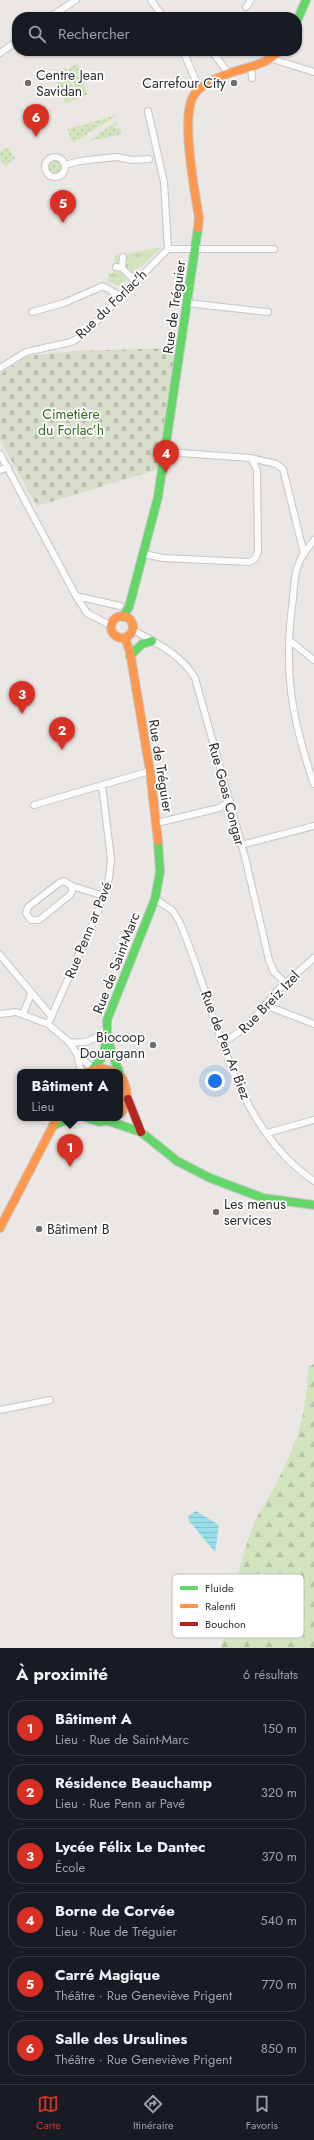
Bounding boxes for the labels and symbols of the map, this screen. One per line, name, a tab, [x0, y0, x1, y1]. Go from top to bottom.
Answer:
place label: Centre Jean Savidan	[36, 65, 104, 101]
place label: Carrefour City	[142, 73, 227, 93]
marker: Centre Jean Savidan	[23, 78, 33, 88]
marker: Carrefour City	[229, 78, 239, 88]
pin: 6	[23, 104, 49, 137]
pin: 5	[50, 190, 76, 223]
street label: Rue de Tréguier	[158, 259, 190, 355]
street label: Rue du Forlac'h	[71, 265, 151, 343]
park label: Cimetière du Forlac’h	[38, 404, 104, 440]
pin: 4	[153, 440, 179, 473]
pin: 3	[9, 681, 35, 714]
pin: 2	[49, 717, 75, 750]
street label: Rue de Tréguier	[144, 718, 178, 814]
street label: Rue Goas Congar	[204, 740, 250, 848]
street label: Rue Penn ar Pavé	[59, 879, 117, 981]
street label: Rue de Saint-Marc	[87, 909, 145, 1017]
street label: Rue Breiz Izel	[234, 966, 304, 1038]
street label: Rue de Pen Ar Biez	[196, 988, 256, 1103]
place label: Biocoop Douargann	[80, 1027, 145, 1063]
marker: Biocoop Douargann	[148, 1040, 158, 1050]
your location	[205, 1071, 225, 1091]
pin: 1	[57, 1134, 83, 1167]
place label: Les menus services	[224, 1194, 286, 1230]
marker: Les menus services	[211, 1207, 221, 1217]
place label: Bâtiment B	[47, 1219, 110, 1239]
marker: Bâtiment B	[34, 1224, 44, 1234]
legend	[172, 1574, 304, 1638]
text: Fluide	[205, 1580, 234, 1596]
text: Ralenti	[205, 1598, 236, 1614]
text: Bouchon	[205, 1616, 246, 1632]

